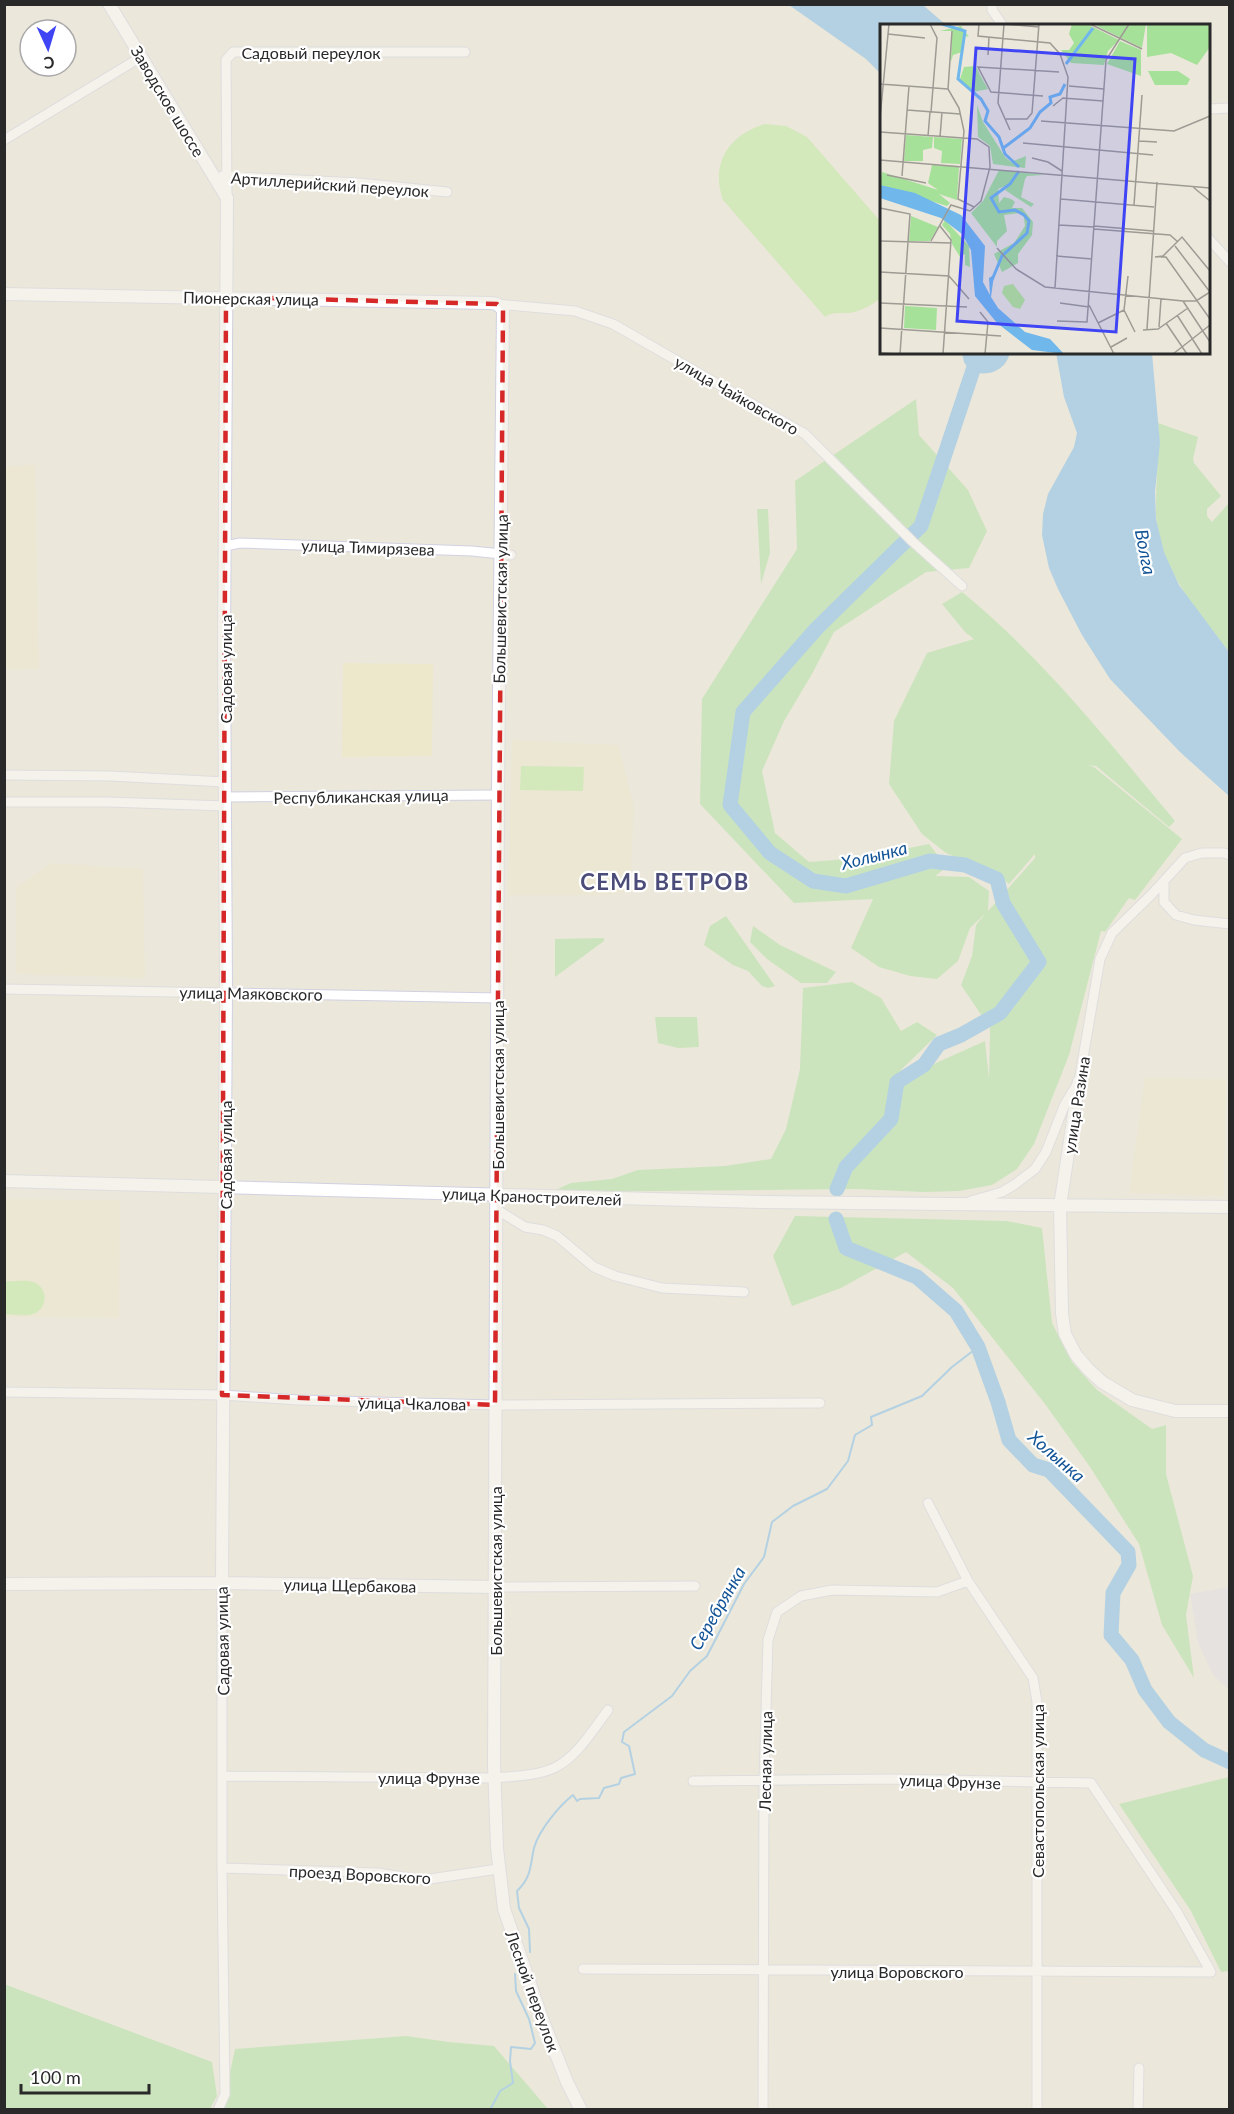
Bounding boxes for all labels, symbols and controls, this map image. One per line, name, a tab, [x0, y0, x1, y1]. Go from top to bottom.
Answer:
north arrow	[18, 18, 78, 78]
inset map	[880, 24, 1210, 354]
street label: Заводское шоссе	[127, 42, 209, 160]
street label: Садовый переулок	[241, 43, 381, 62]
text: С	[43, 54, 55, 73]
street label: Артиллерийский переулок	[230, 168, 430, 200]
street label: Пионерская улица	[183, 287, 319, 309]
street label: улица Чайковского	[672, 352, 802, 438]
street label: Большевистская улица	[489, 514, 511, 684]
water label: Волга	[1131, 527, 1161, 577]
street label: улица Тимирязева	[301, 535, 435, 559]
street label: Садовая улица	[216, 614, 235, 724]
street label: Республиканская улица	[273, 785, 449, 807]
water label: Холынка	[838, 836, 910, 874]
district label: СЕМЬ ВЕТРОВ	[580, 868, 750, 895]
street label: улица Маяковского	[179, 982, 323, 1004]
street label: Большевистская улица	[488, 1000, 507, 1170]
street label: улица Разина	[1059, 1055, 1093, 1155]
street label: Садовая улица	[216, 1100, 235, 1210]
street label: улица Краностроителей	[442, 1183, 622, 1209]
street label: улица Чкалова	[357, 1393, 467, 1413]
water label: Холынка	[1023, 1425, 1090, 1487]
street label: Большевистская улица	[486, 1486, 505, 1656]
water label: Серебрянка	[684, 1562, 750, 1654]
street label: улица Щербакова	[283, 1574, 417, 1596]
street label: Садовая улица	[212, 1586, 232, 1696]
street label: Севастопольская улица	[1028, 1704, 1047, 1878]
street label: Лесная улица	[755, 1711, 775, 1812]
street label: улица Фрунзе	[378, 1768, 480, 1787]
street label: улица Фрунзе	[899, 1770, 1001, 1792]
street label: проезд Воровского	[289, 1861, 431, 1887]
street label: Лесной переулок	[502, 1927, 564, 2055]
street label: улица Воровского	[830, 1962, 964, 1981]
scale bar	[21, 2057, 148, 2095]
text: 100 m	[30, 2066, 81, 2088]

